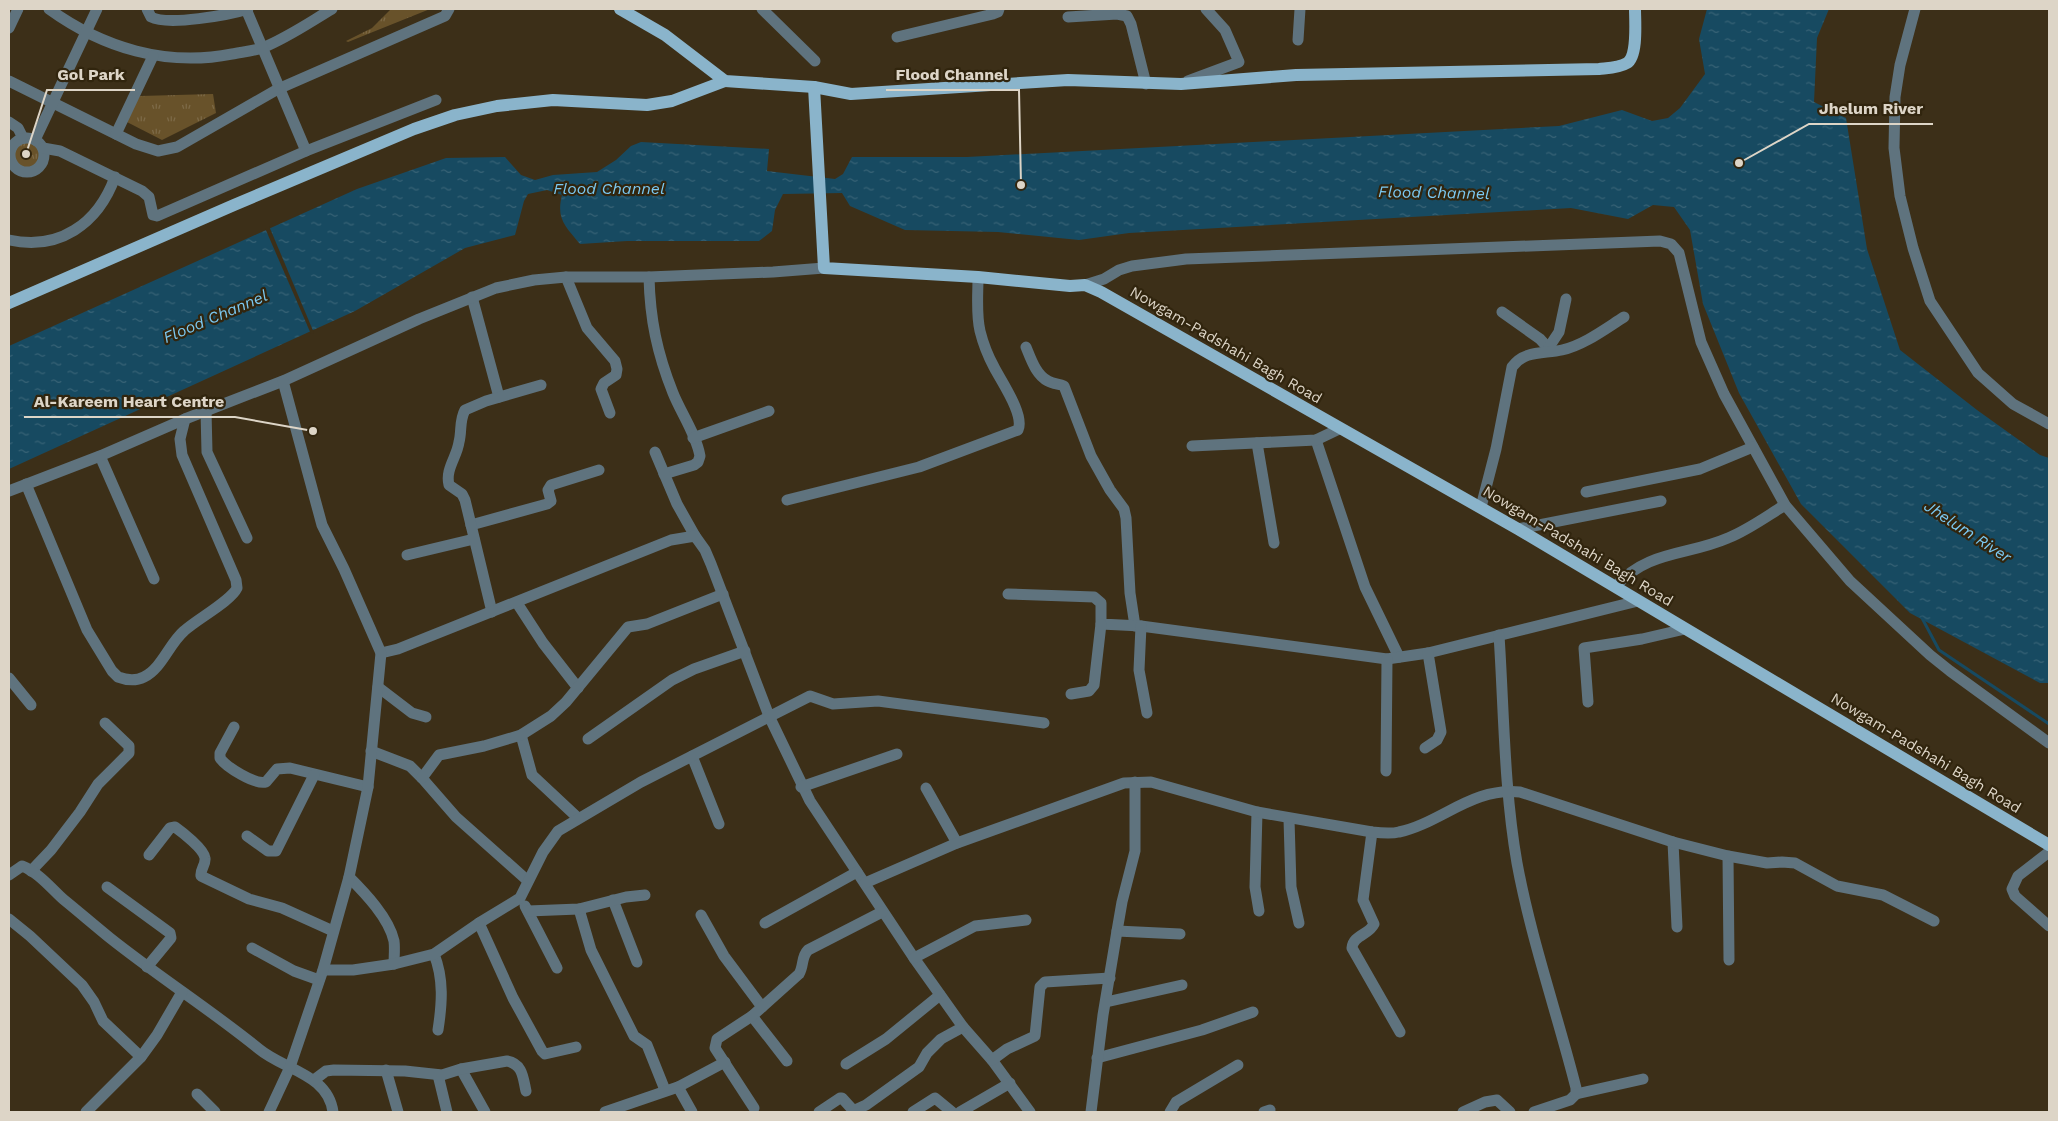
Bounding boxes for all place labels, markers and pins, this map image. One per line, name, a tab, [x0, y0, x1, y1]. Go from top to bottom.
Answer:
callout: Gol Park	[47, 59, 135, 90]
callout: Flood Channel	[886, 59, 1019, 90]
callout: Jhelum River	[1809, 93, 1933, 124]
callout: Al-Kareem Heart Centre	[24, 386, 235, 417]

